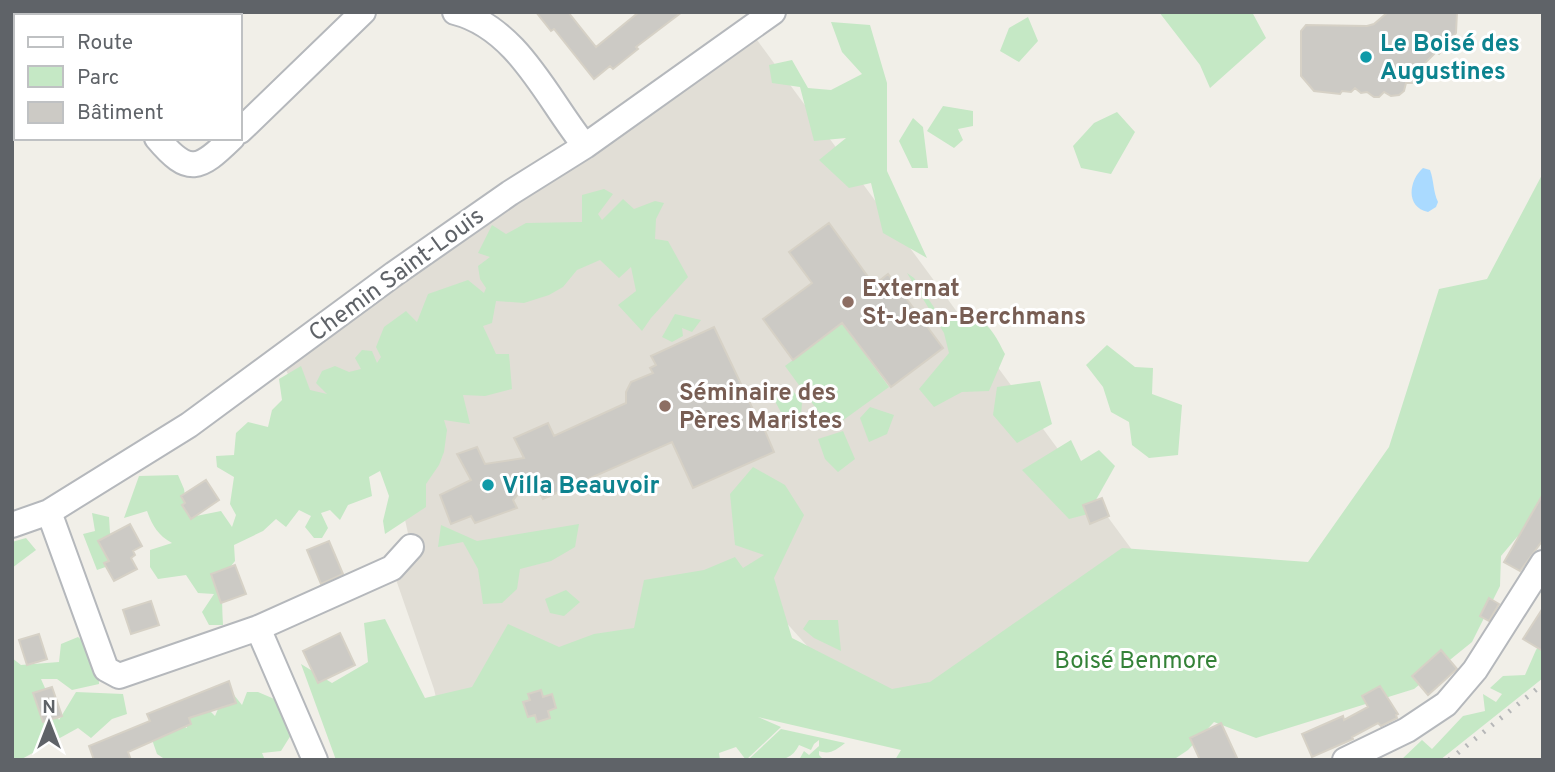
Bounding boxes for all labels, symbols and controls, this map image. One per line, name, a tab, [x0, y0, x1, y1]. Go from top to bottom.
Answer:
legend	[14, 14, 242, 140]
text: Route	[77, 30, 133, 57]
place label: Le Boisé des Augustines	[1380, 30, 1520, 88]
marker: Le Boisé des Augustines	[1358, 49, 1374, 65]
text: Parc	[77, 65, 119, 92]
text: Bâtiment	[77, 100, 164, 127]
street label: Chemin Saint-Louis	[304, 202, 491, 349]
place label: Externat St-Jean-Berchmans	[862, 275, 1086, 333]
marker: Externat St-Jean-Berchmans	[840, 294, 856, 310]
place label: Séminaire des Pères Maristes	[679, 379, 843, 437]
marker: Séminaire des Pères Maristes	[657, 398, 673, 414]
place label: Villa Beauvoir	[502, 472, 660, 502]
marker: Villa Beauvoir	[480, 477, 496, 493]
park label: Boisé Benmore	[1054, 647, 1218, 677]
north arrow	[14, 688, 84, 758]
text: N	[42, 696, 56, 720]

